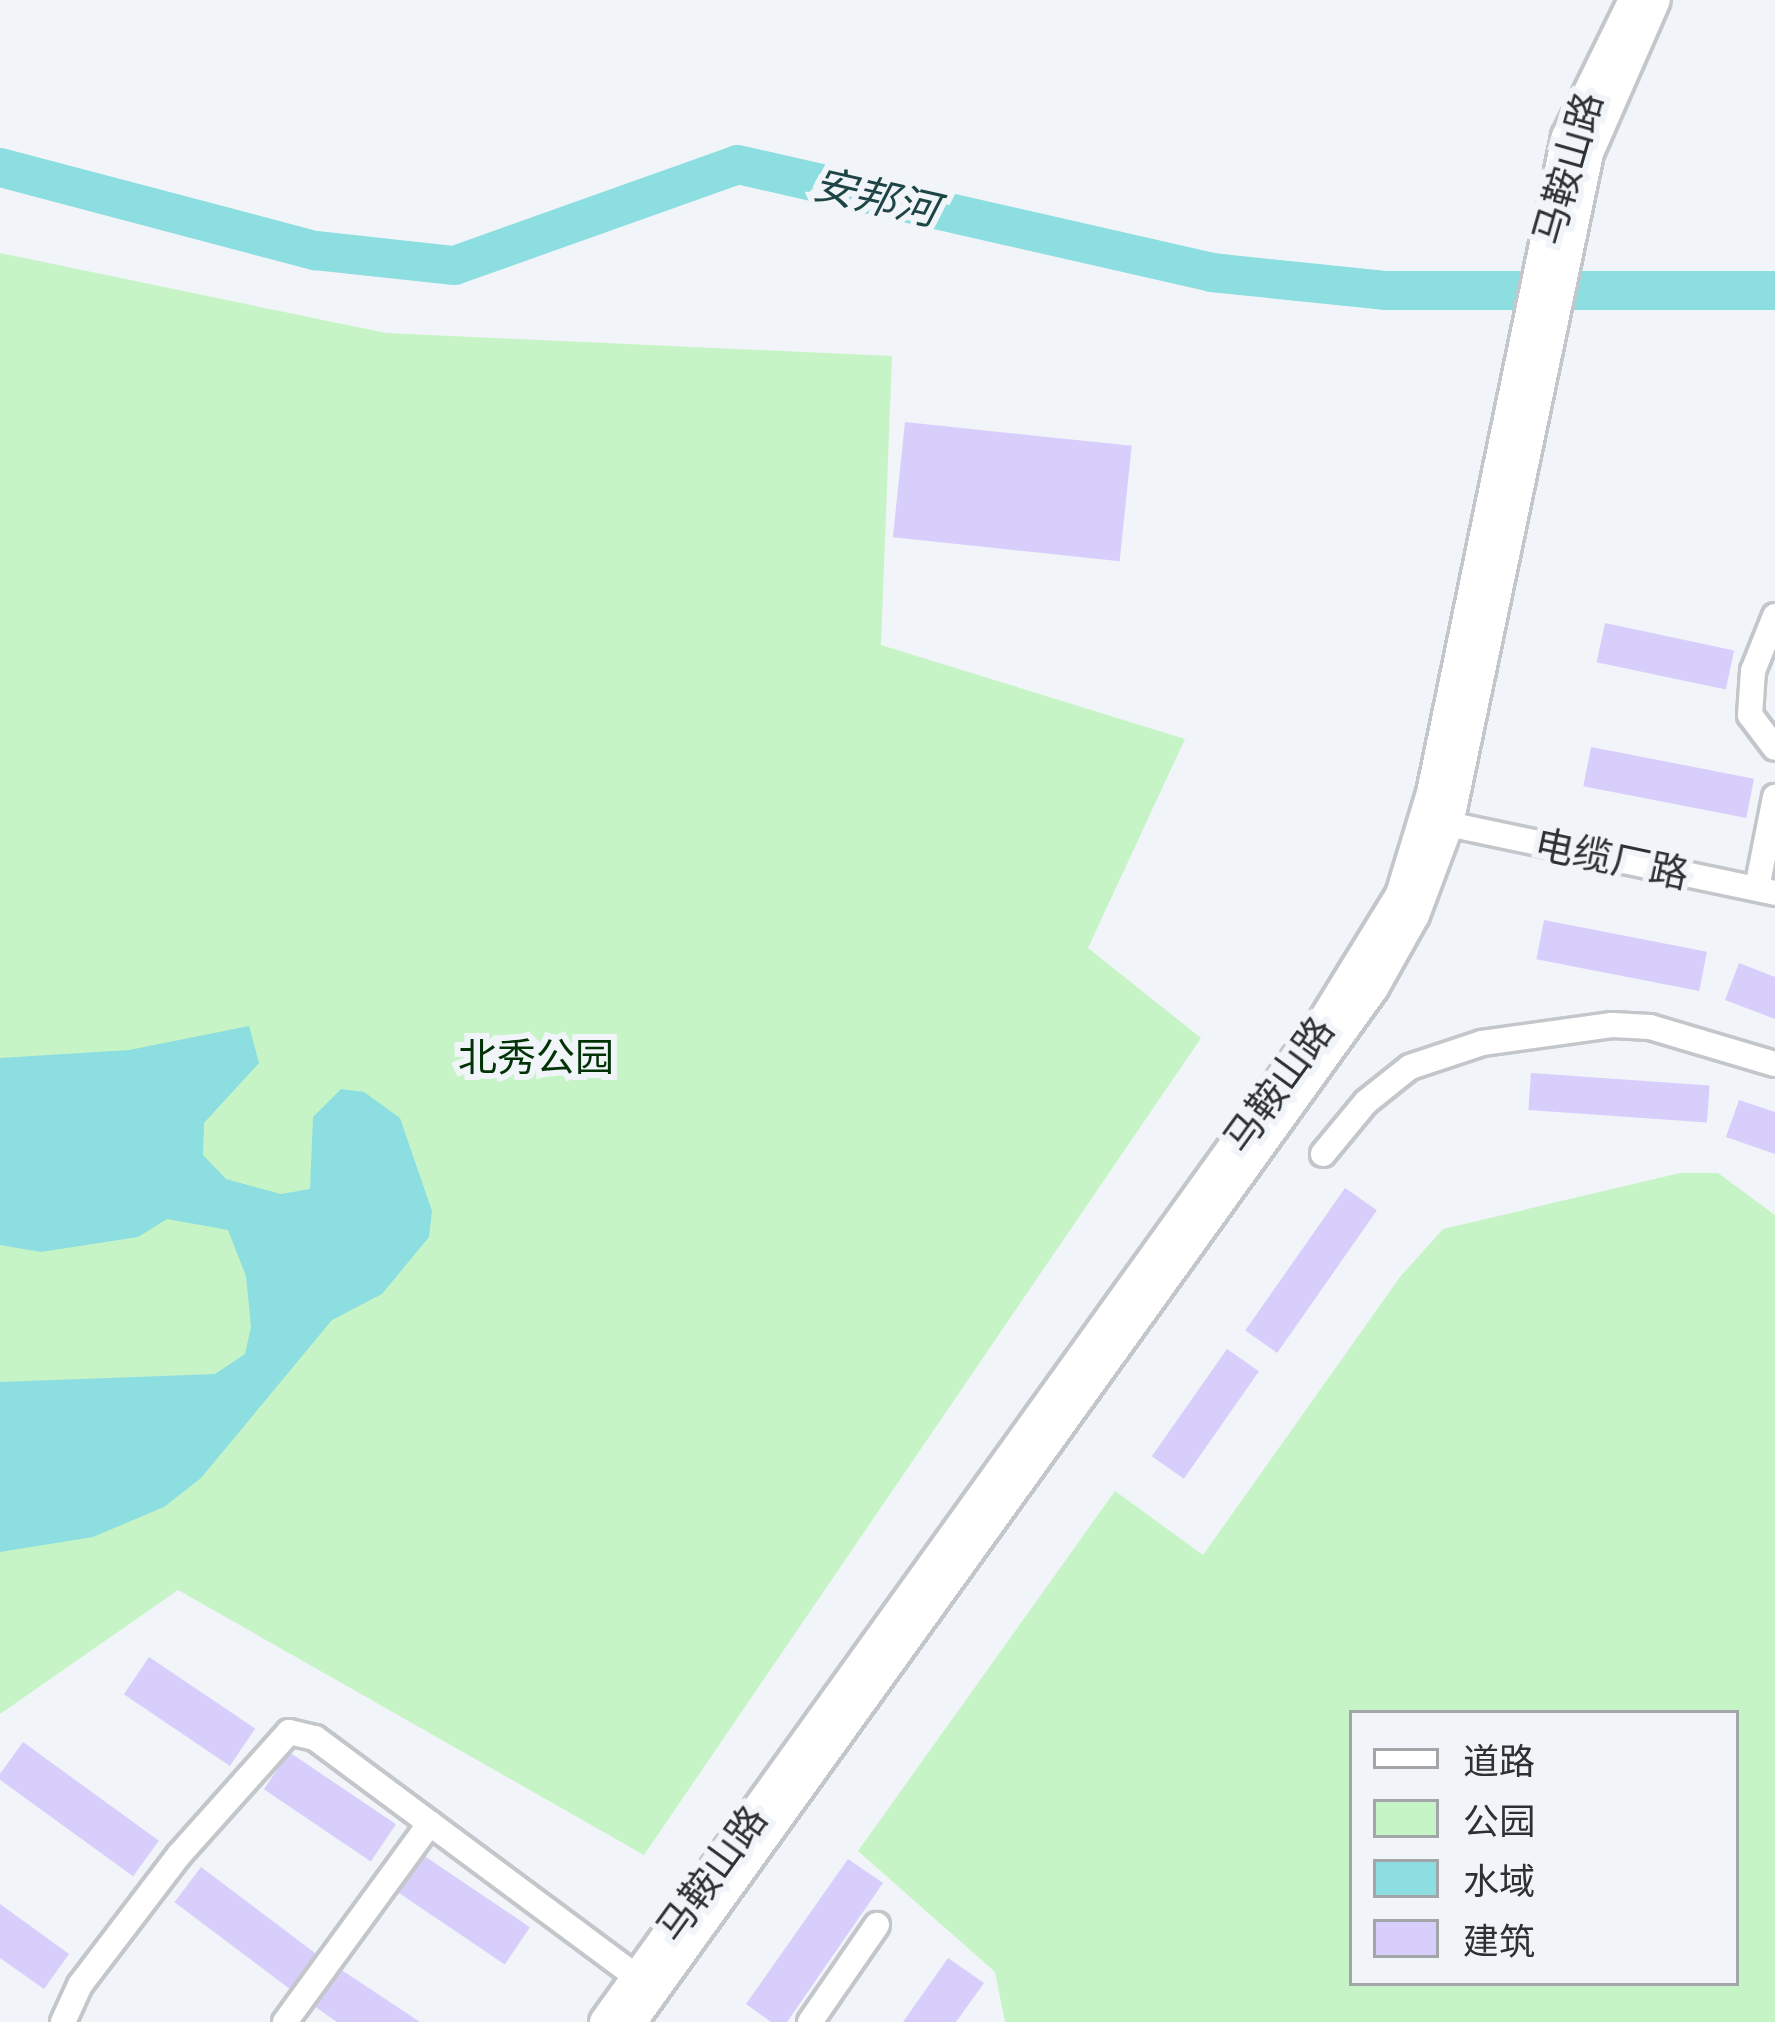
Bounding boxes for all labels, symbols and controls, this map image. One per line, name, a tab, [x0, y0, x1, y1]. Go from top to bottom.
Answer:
street label: 马鞍山路	[1523, 87, 1611, 249]
water label: 安邦河	[809, 157, 943, 235]
street label: 电缆厂路	[1531, 819, 1693, 897]
street label: 马鞍山路	[1213, 1007, 1343, 1161]
park label: 北秀公园	[458, 1033, 614, 1079]
legend	[1349, 1710, 1739, 1986]
text: 道路	[1463, 1736, 1535, 1785]
street label: 马鞍山路	[646, 1796, 776, 1950]
text: 公园	[1463, 1796, 1535, 1845]
text: 水域	[1463, 1856, 1535, 1905]
text: 建筑	[1463, 1916, 1535, 1965]

